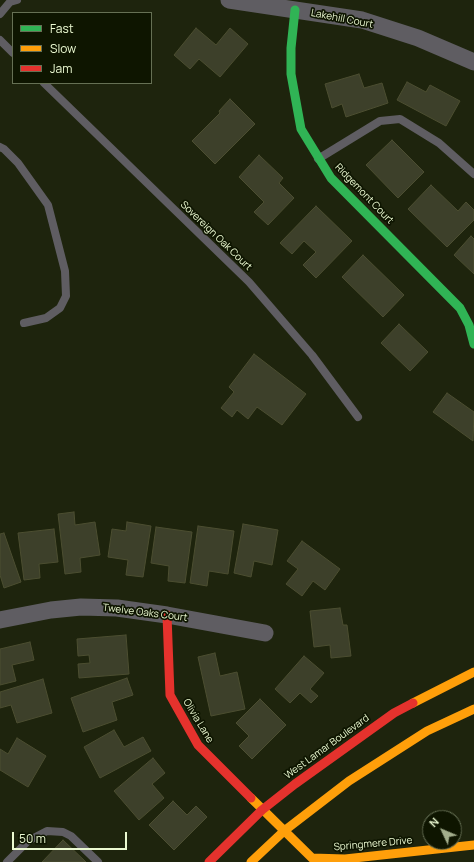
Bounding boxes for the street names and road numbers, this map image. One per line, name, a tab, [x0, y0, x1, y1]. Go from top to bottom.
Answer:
street label: Lakehill Court	[310, 7, 374, 31]
street label: Ridgemont Court	[332, 161, 396, 227]
street label: Sovereign Oak Court	[178, 199, 254, 273]
street label: Twelve Oaks Court	[102, 602, 188, 624]
street label: Olivia Lane	[180, 697, 216, 745]
street label: West Lamar Boulevard	[282, 712, 372, 782]
street label: Springmere Drive	[333, 835, 413, 853]

